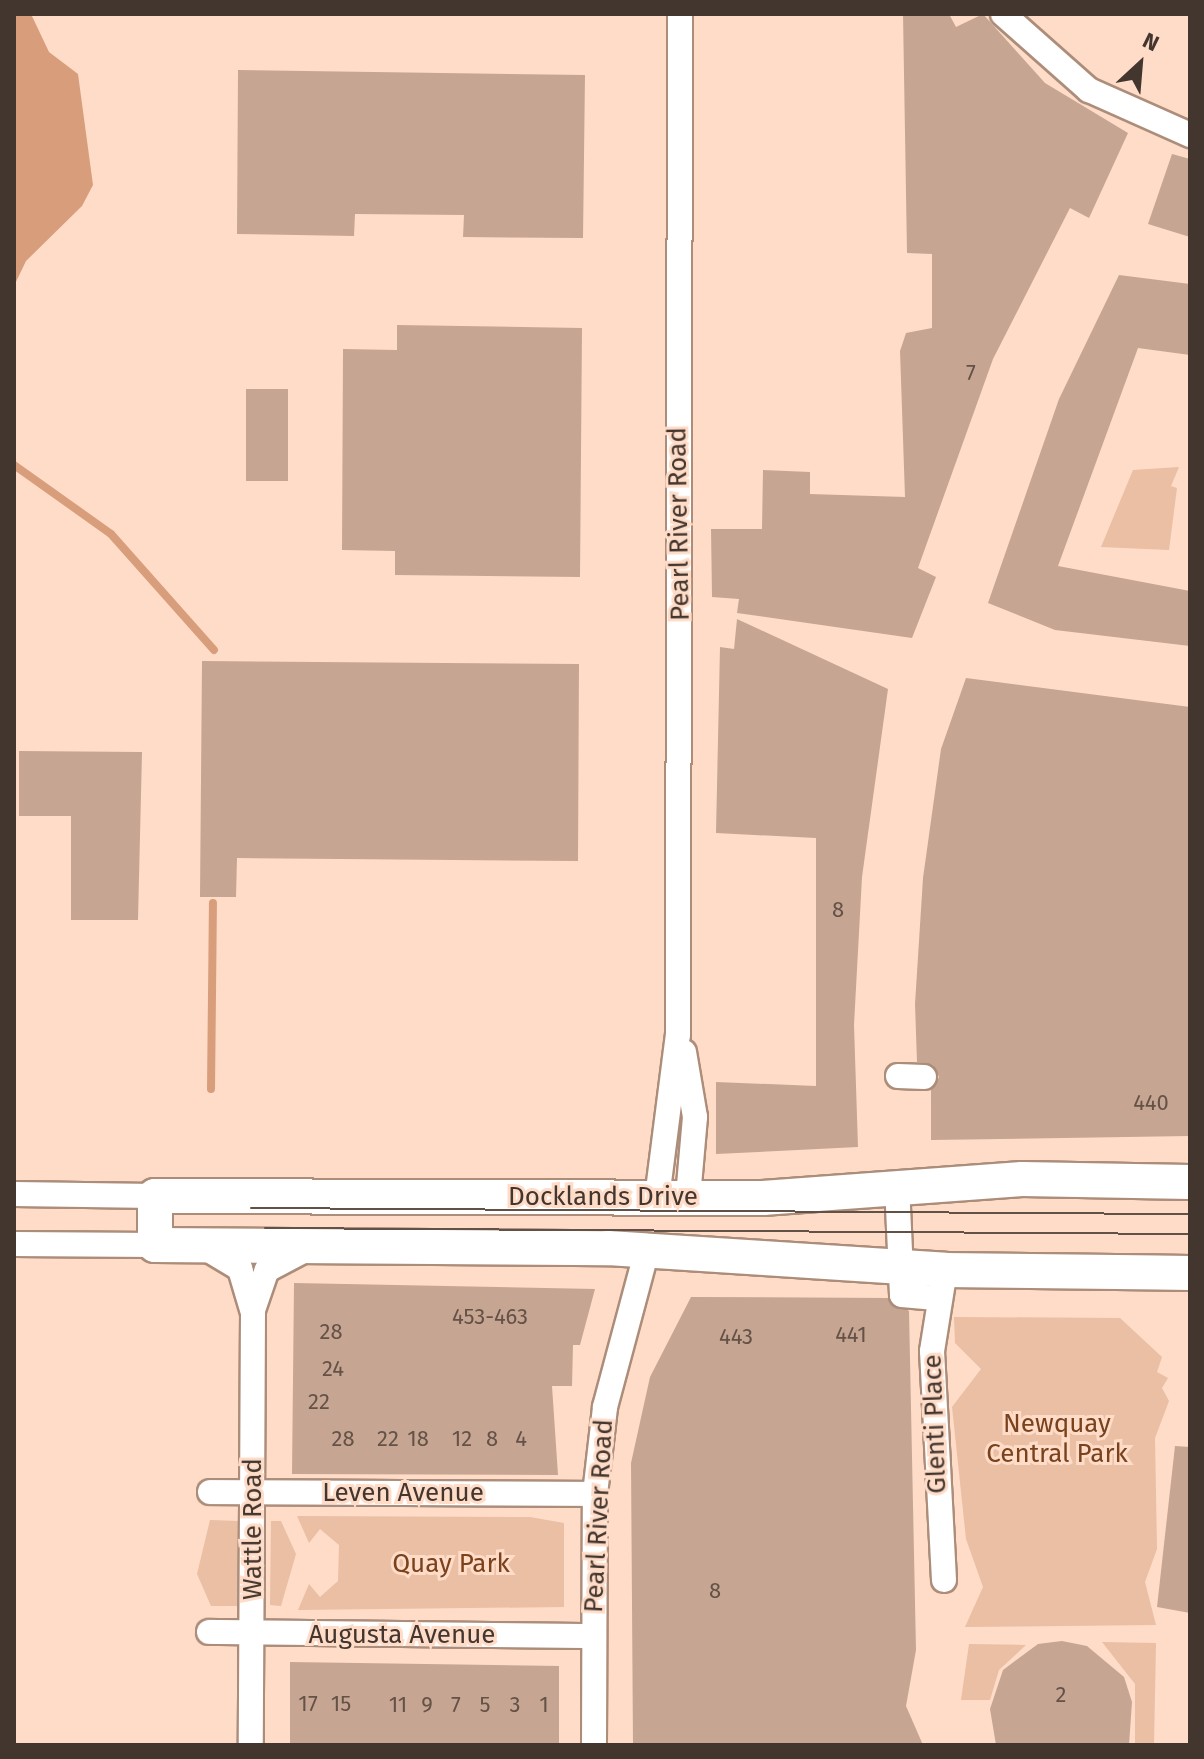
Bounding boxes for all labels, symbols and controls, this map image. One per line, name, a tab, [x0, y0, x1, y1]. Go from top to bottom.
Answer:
north arrow	[1100, 24, 1180, 104]
text: N	[1138, 27, 1163, 57]
house number: 7	[966, 360, 976, 386]
street label: Pearl River Road	[662, 427, 696, 621]
house number: 8	[832, 897, 844, 923]
house number: 440	[1133, 1090, 1169, 1116]
street label: Docklands Drive	[508, 1181, 698, 1213]
house number: 453-463	[452, 1304, 528, 1330]
house number: 28	[319, 1319, 343, 1345]
house number: 441	[835, 1322, 867, 1348]
house number: 443	[719, 1324, 753, 1350]
street label: Glenti Place	[917, 1354, 953, 1494]
house number: 24	[322, 1356, 344, 1382]
house number: 22	[308, 1389, 330, 1415]
park label: Newquay Central Park	[986, 1408, 1128, 1470]
street label: Pearl River Road	[578, 1418, 620, 1614]
house number: 28	[331, 1426, 355, 1452]
house number: 22	[377, 1426, 399, 1452]
house number: 18	[407, 1426, 429, 1452]
house number: 12	[452, 1426, 472, 1452]
house number: 8	[486, 1426, 498, 1452]
house number: 4	[515, 1426, 527, 1452]
street label: Wattle Road	[237, 1458, 269, 1600]
street label: Leven Avenue	[322, 1477, 484, 1509]
park label: Quay Park	[392, 1548, 510, 1580]
house number: 8	[709, 1578, 721, 1604]
street label: Augusta Avenue	[308, 1619, 496, 1651]
house number: 2	[1056, 1682, 1066, 1708]
house number: 17	[298, 1691, 318, 1717]
house number: 15	[331, 1691, 351, 1717]
house number: 11	[389, 1692, 407, 1718]
house number: 9	[421, 1692, 433, 1718]
house number: 7	[451, 1692, 461, 1718]
house number: 5	[479, 1692, 491, 1718]
house number: 3	[510, 1692, 520, 1718]
house number: 1	[539, 1692, 549, 1718]

